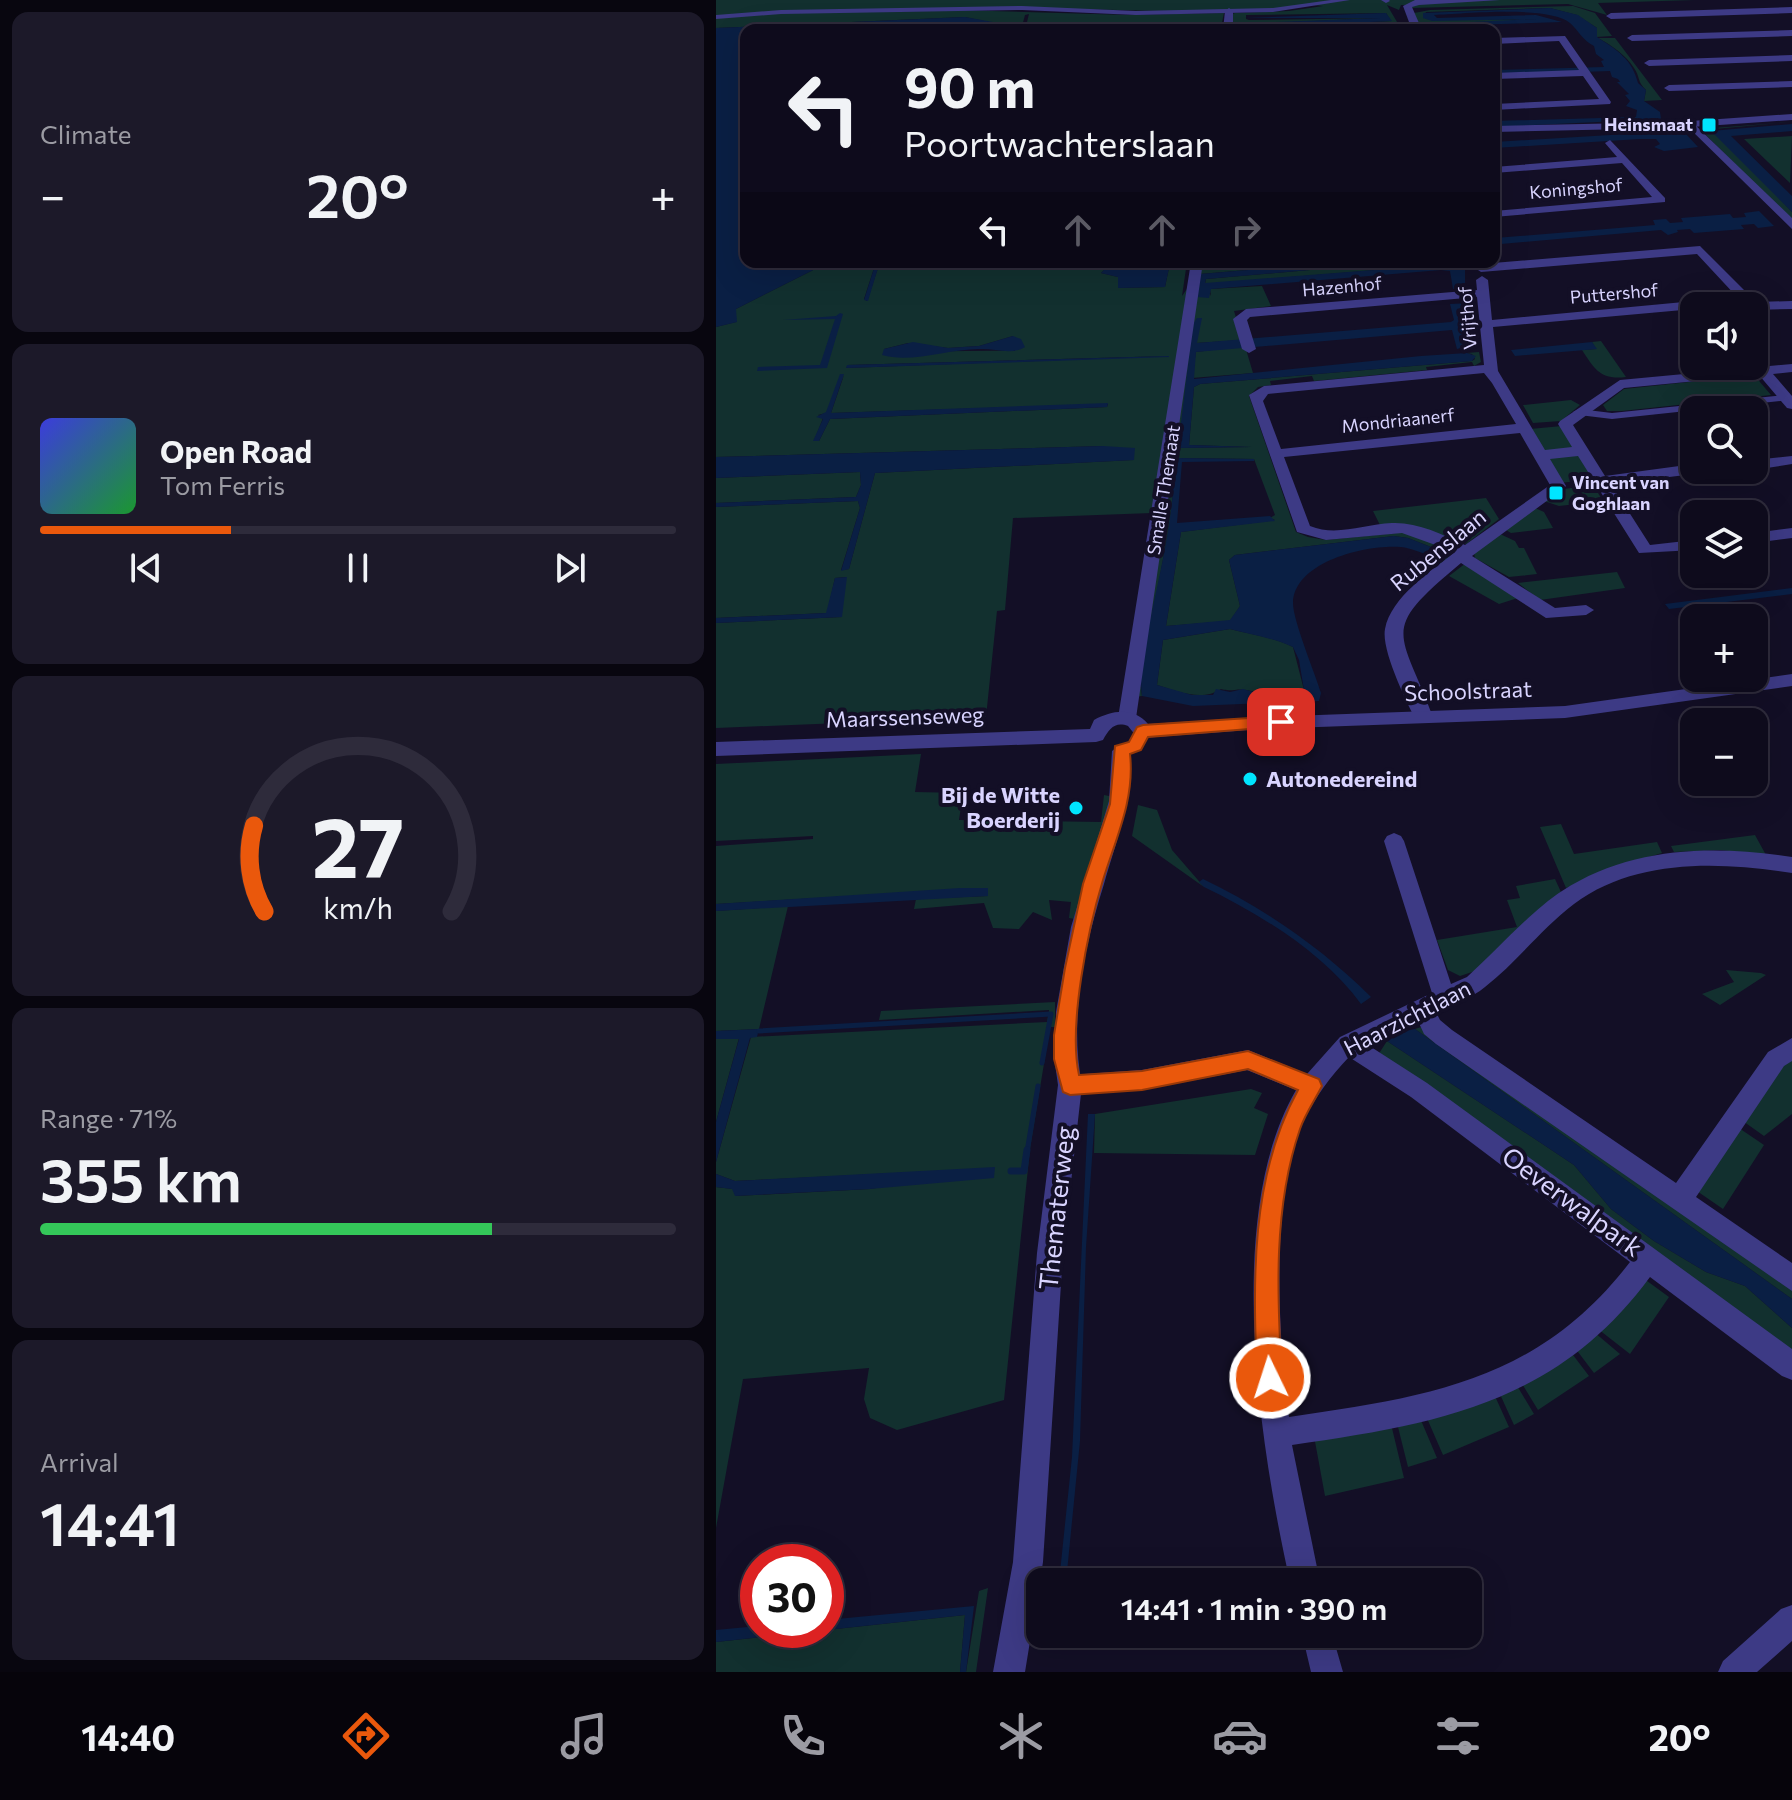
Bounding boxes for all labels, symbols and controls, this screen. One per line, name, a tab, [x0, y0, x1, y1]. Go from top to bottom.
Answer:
text: 90 m	[904, 51, 1035, 120]
icon: left	[772, 56, 876, 160]
place label: Heinsmaat	[1604, 113, 1693, 135]
marker: Heinsmaat	[1700, 116, 1718, 134]
text: Climate	[40, 118, 132, 149]
text: Poortwachterslaan	[904, 120, 1215, 164]
text: 20°	[306, 157, 409, 230]
text: −	[40, 167, 65, 221]
text: +	[650, 167, 676, 221]
street label: Koningshof	[1528, 173, 1624, 203]
icon: left	[972, 208, 1016, 252]
icon: ahead	[1056, 208, 1100, 252]
icon: ahead	[1140, 208, 1184, 252]
icon: right	[1224, 208, 1268, 252]
street label: Hazenhof	[1301, 271, 1383, 300]
street label: Puttershof	[1569, 278, 1660, 308]
street label: Vrijthof	[1453, 285, 1481, 351]
map controls	[1680, 292, 1768, 796]
button: sound	[1680, 292, 1768, 380]
button: search	[1680, 396, 1768, 484]
street label: Mondriaanerf	[1340, 403, 1456, 437]
street label: Smalle Themaat	[1142, 423, 1184, 556]
text: Open Road	[160, 432, 312, 469]
text: Tom Ferris	[160, 469, 285, 500]
place label: Vincent van Goghlaan	[1572, 471, 1669, 514]
marker: Vincent van Goghlaan	[1547, 484, 1565, 502]
button: layers	[1680, 500, 1768, 588]
street label: Rubenslaan	[1384, 503, 1491, 596]
icon: previous	[124, 546, 168, 590]
icon: pause	[336, 546, 380, 590]
icon: next	[548, 546, 592, 590]
button: +	[1680, 604, 1768, 692]
street label: Schoolstraat	[1404, 675, 1532, 706]
pin	[1247, 688, 1315, 756]
street label: Maarssenseweg	[825, 700, 985, 733]
icon: arrive	[1259, 700, 1303, 744]
button: −	[1680, 708, 1768, 796]
place label: Autonedereind	[1266, 765, 1417, 792]
marker: Autonedereind	[1241, 770, 1259, 788]
place label: Bij de Witte Boerderij	[941, 781, 1060, 833]
text: 27	[312, 793, 404, 895]
marker: Bij de Witte Boerderij	[1067, 799, 1085, 817]
text: km/h	[323, 890, 393, 925]
street label: Haarzichtlaan	[1339, 974, 1475, 1061]
text: Range · 71%	[40, 1102, 177, 1133]
street label: Thematerweg	[1032, 1125, 1080, 1291]
street label: Oeverwalpark	[1497, 1140, 1649, 1262]
text: 355 km	[40, 1141, 242, 1214]
position arrow	[1228, 1336, 1312, 1420]
text: Arrival	[40, 1446, 119, 1477]
text: 14:41	[40, 1485, 180, 1558]
speed limit sign: 30	[740, 1544, 844, 1648]
text: 14:41 · 1 min · 390 m	[1121, 1589, 1387, 1626]
icon: directions	[338, 1708, 394, 1764]
icon: music	[556, 1708, 612, 1764]
icon: phone	[775, 1708, 831, 1764]
icon: climate	[993, 1708, 1049, 1764]
icon: car	[1212, 1708, 1268, 1764]
icon: filters	[1430, 1708, 1486, 1764]
text: 14:40	[81, 1714, 175, 1758]
text: 20°	[1649, 1714, 1711, 1758]

